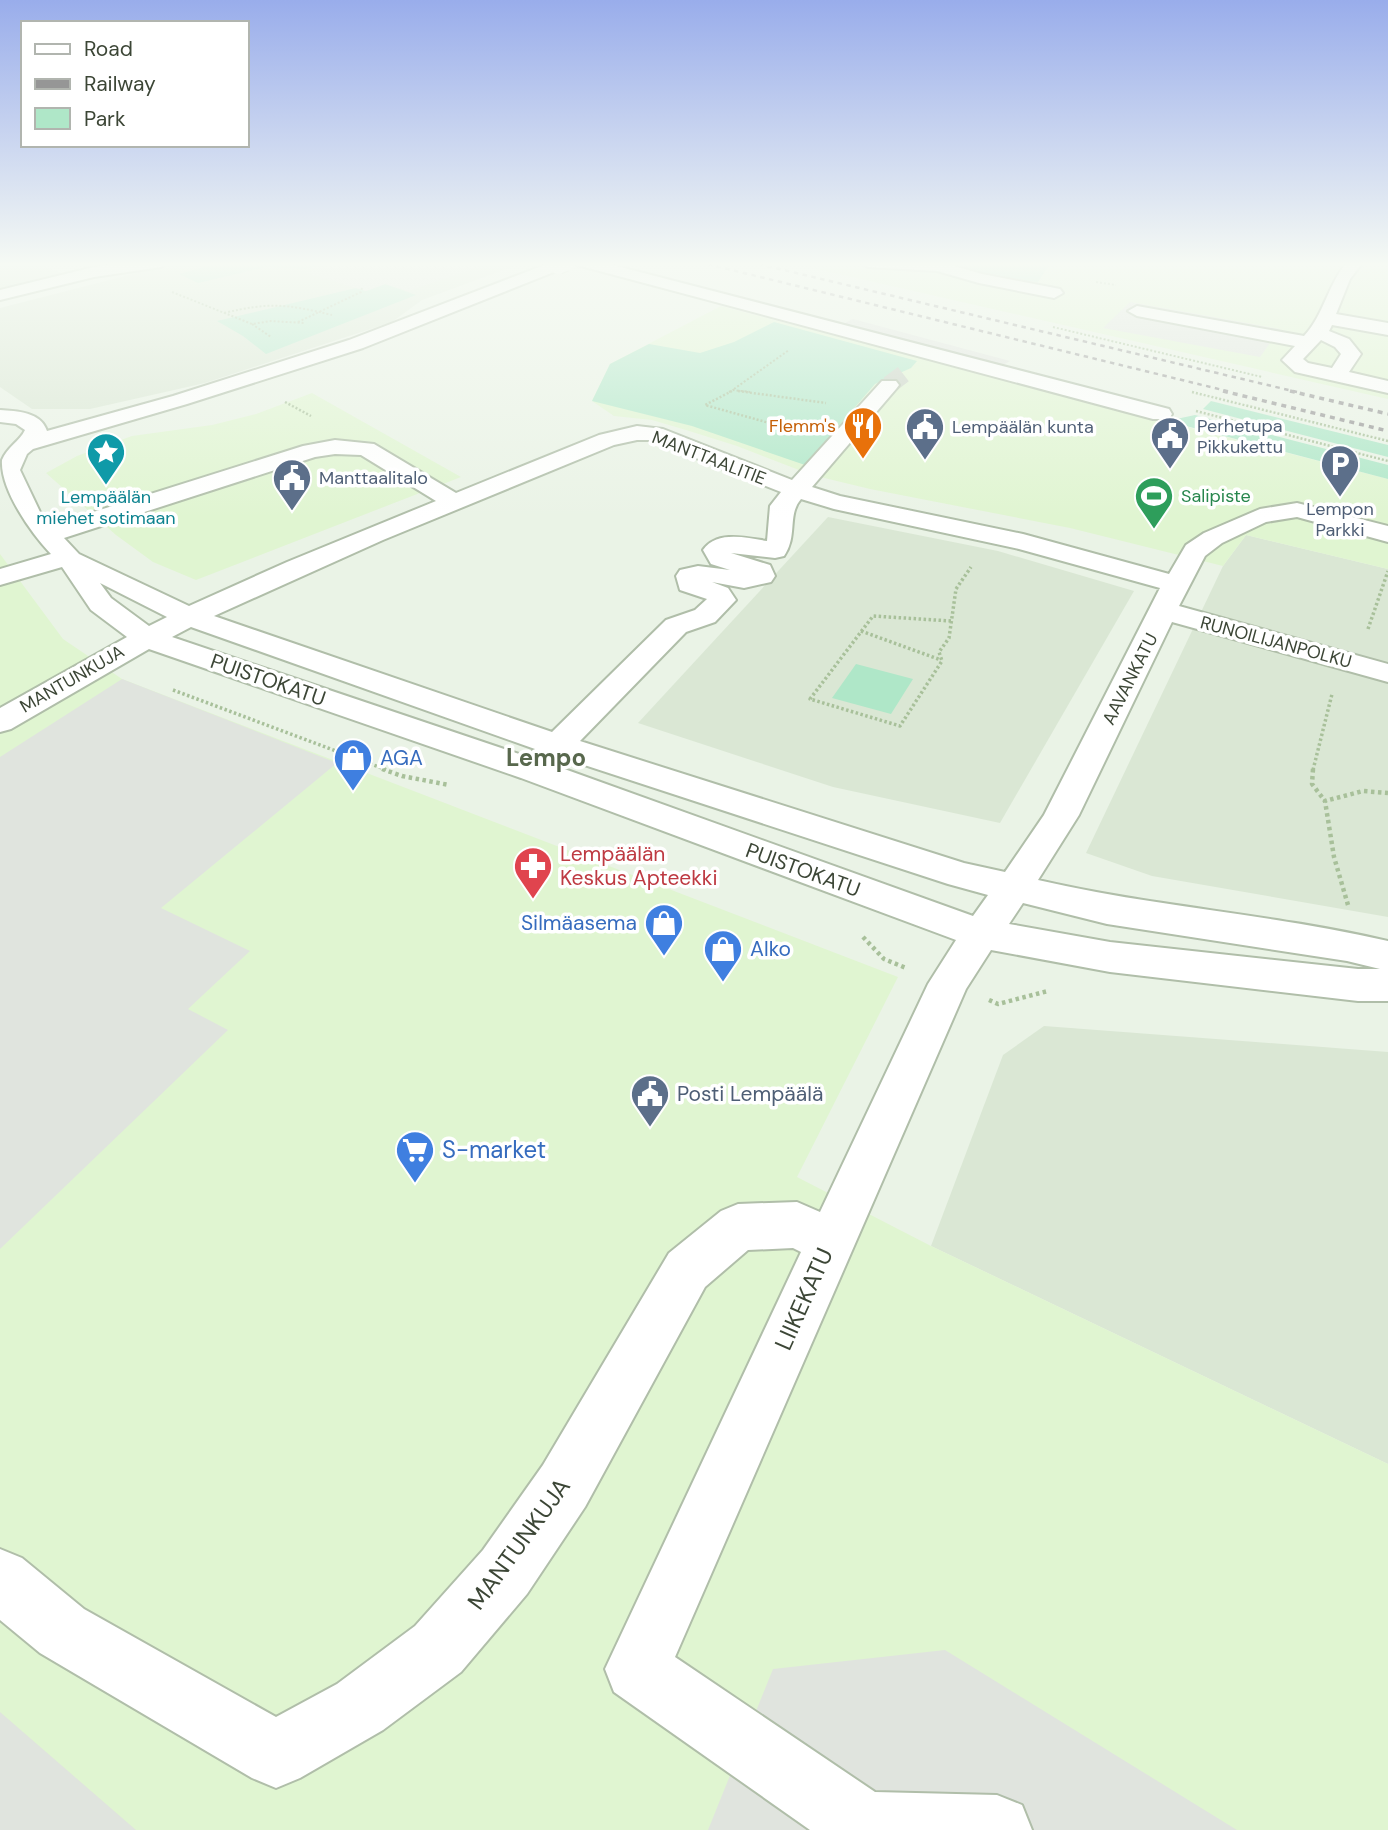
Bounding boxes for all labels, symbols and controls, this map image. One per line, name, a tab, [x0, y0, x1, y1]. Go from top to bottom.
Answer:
legend	[21, 21, 248, 147]
text: Road	[84, 35, 133, 63]
text: Railway	[84, 70, 156, 98]
text: Park	[84, 105, 126, 133]
restaurant icon: Flemm's	[842, 405, 884, 460]
public building icon: Lempäälän kunta	[904, 406, 946, 461]
place label: Flemm's	[769, 414, 836, 438]
place label: Perhetupa Pikkukettu	[1197, 414, 1283, 459]
place label: Lempäälän kunta	[952, 415, 1094, 439]
public building icon: Perhetupa Pikkukettu	[1149, 415, 1191, 470]
street label: MANTTAALITIE	[649, 425, 769, 491]
place icon: Lempäälän miehet sotimaan	[85, 431, 127, 486]
parking icon: Lempon Parkki	[1319, 443, 1361, 498]
public building icon: Manttaalitalo	[271, 457, 313, 512]
place label: Manttaalitalo	[319, 466, 428, 490]
sports icon: Salipiste	[1133, 475, 1175, 530]
place label: Salipiste	[1181, 484, 1251, 508]
place label: Lempäälän miehet sotimaan	[36, 485, 176, 530]
place label: Lempon Parkki	[1306, 497, 1374, 542]
street label: RUNOILIJANPOLKU	[1198, 610, 1354, 674]
street label: AAVANKATU	[1097, 629, 1163, 729]
street label: MANTUNKUJA	[16, 639, 129, 719]
street label: PUISTOKATU	[207, 647, 329, 713]
shop icon: AGA	[332, 737, 374, 792]
district label: Lempo	[506, 742, 586, 773]
place label: AGA	[380, 744, 423, 772]
street label: PUISTOKATU	[742, 836, 864, 904]
place label: Lempäälän Keskus Apteekki	[560, 840, 717, 892]
pharmacy icon: Lempäälän Keskus Apteekki	[512, 845, 554, 900]
shop icon: Silmäasema	[643, 902, 685, 957]
place label: Silmäasema	[521, 909, 637, 937]
shop icon: Alko	[702, 928, 744, 983]
place label: Alko	[750, 935, 791, 963]
public building icon: Posti Lempäälä	[629, 1073, 671, 1128]
place label: Posti Lempäälä	[677, 1080, 823, 1108]
supermarket icon: S-market	[394, 1129, 436, 1184]
place label: S-market	[442, 1134, 546, 1165]
street label: LIIKEKATU	[767, 1243, 840, 1355]
street label: MANTUNKUJA	[460, 1472, 577, 1616]

